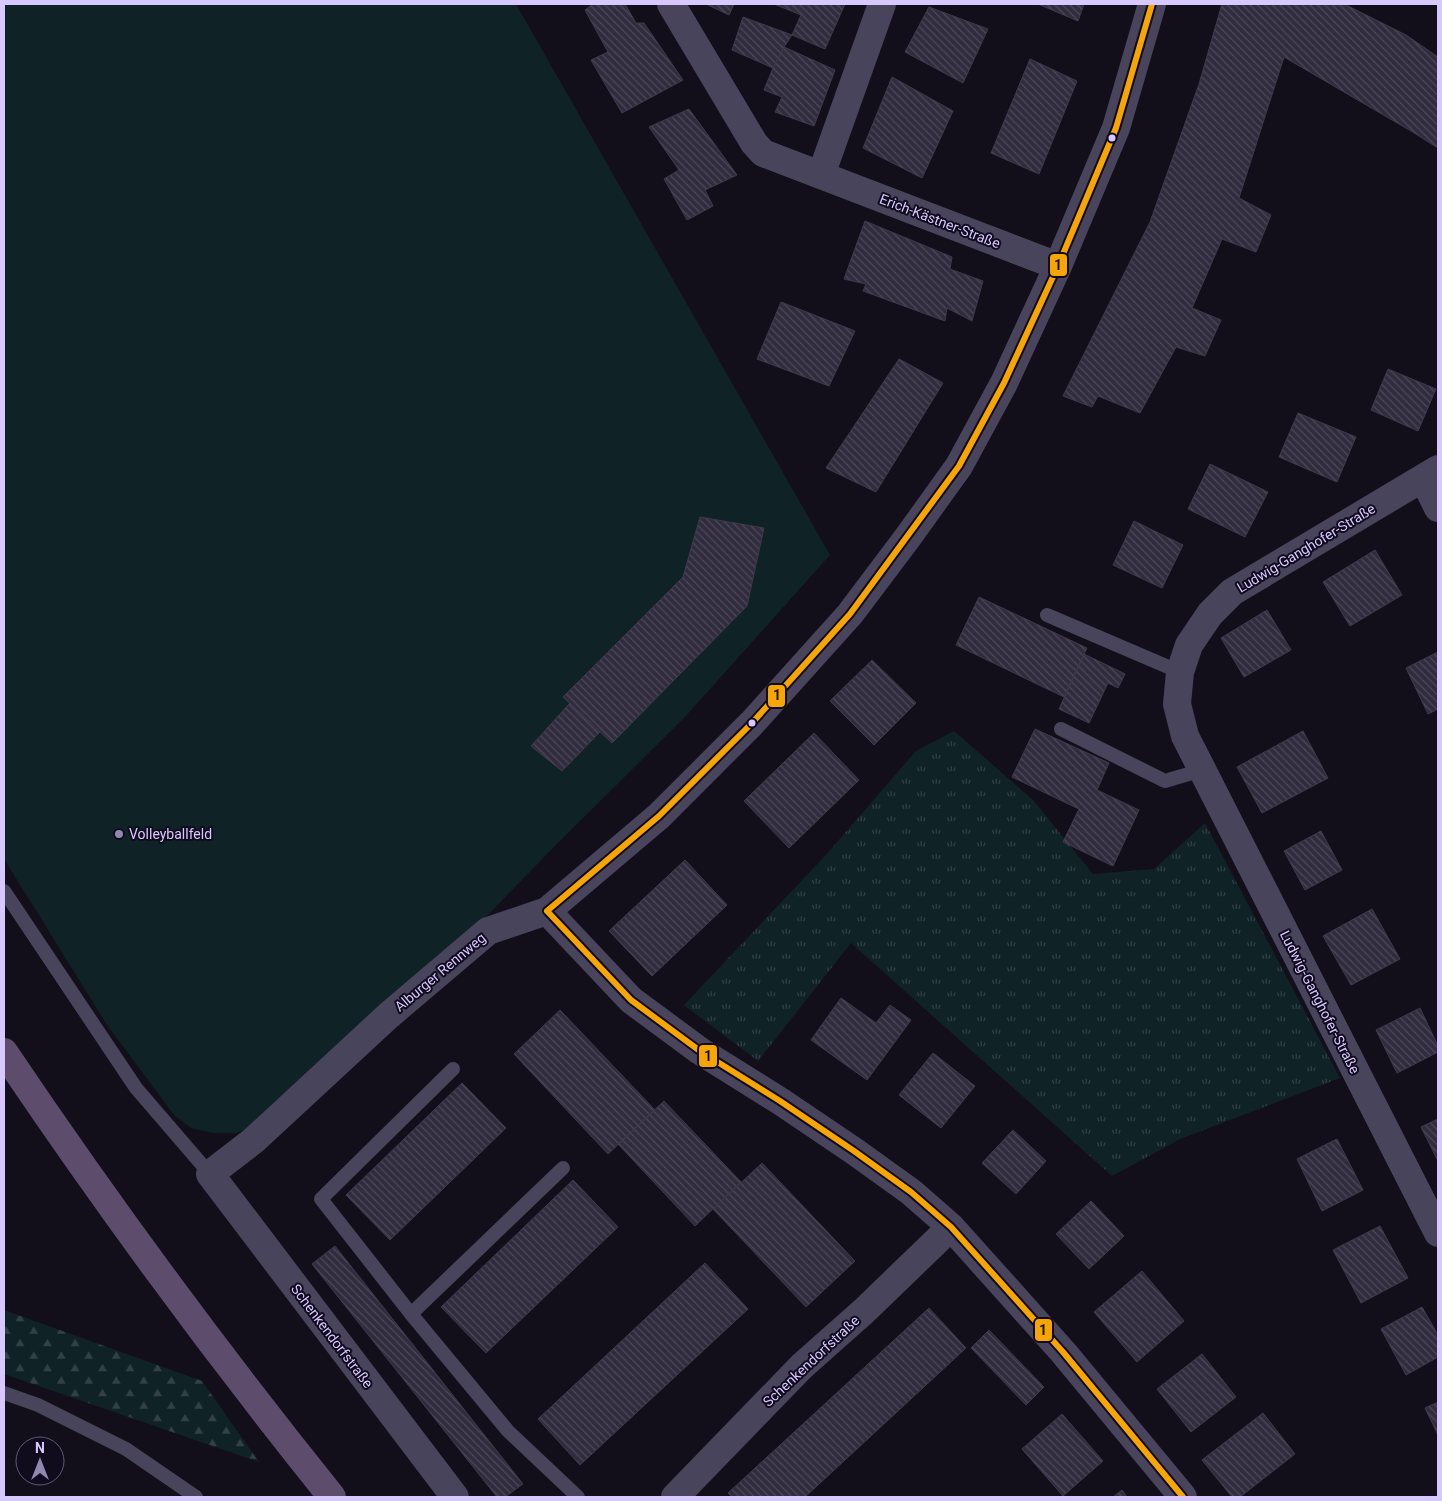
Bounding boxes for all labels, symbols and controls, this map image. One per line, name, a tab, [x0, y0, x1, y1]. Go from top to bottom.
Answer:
unlabelled marker	[1107, 133, 1117, 143]
street label: Erich-Kästner-Straße	[878, 191, 1002, 251]
line badge: 1	[1049, 253, 1068, 277]
text: 1	[1054, 257, 1062, 273]
street label: Ludwig-Ganghofer-Straße	[1234, 500, 1378, 596]
line badge: 1	[767, 684, 786, 708]
text: 1	[773, 687, 781, 703]
unlabelled marker	[747, 718, 757, 728]
place label: Volleyballfeld	[129, 826, 212, 842]
marker: Volleyballfeld	[113, 828, 125, 840]
street label: Ludwig-Ganghofer-Straße	[1277, 928, 1363, 1076]
street label: Alburger Rennweg	[391, 929, 489, 1015]
line badge: 1	[698, 1044, 718, 1068]
text: 1	[704, 1048, 712, 1064]
street label: Schenkendorfstraße	[288, 1281, 376, 1391]
street label: Schenkendorfstraße	[760, 1312, 862, 1410]
line badge: 1	[1034, 1318, 1053, 1342]
text: 1	[1039, 1322, 1047, 1338]
north arrow	[15, 1436, 65, 1486]
text: N	[35, 1440, 45, 1456]

